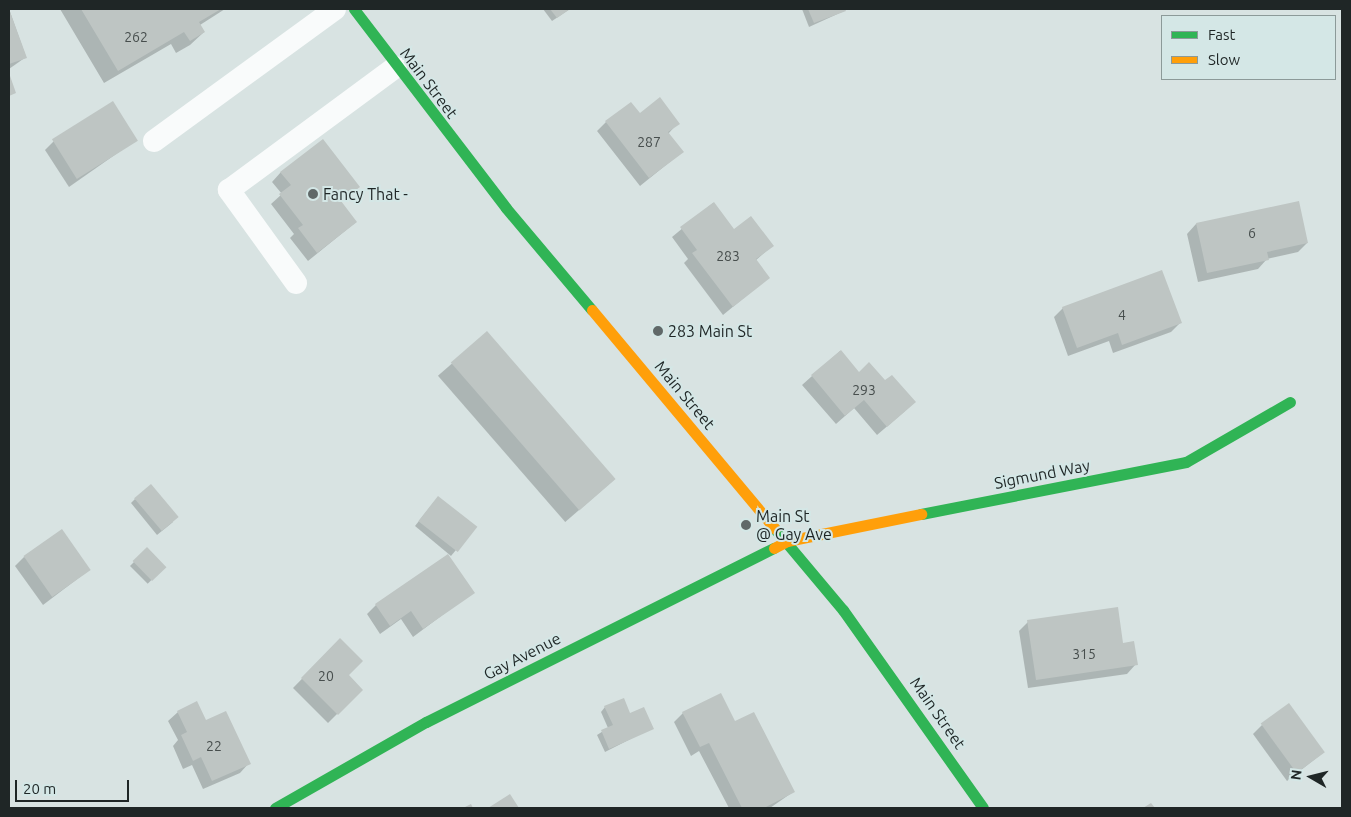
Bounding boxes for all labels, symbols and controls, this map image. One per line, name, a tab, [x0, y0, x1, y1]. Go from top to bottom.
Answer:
legend	[1161, 15, 1336, 80]
text: Fast	[1208, 26, 1235, 43]
house number: 262	[124, 29, 148, 45]
street label: Main Street	[396, 44, 462, 122]
text: Slow	[1208, 51, 1240, 68]
house number: 287	[637, 134, 661, 150]
place label: Fancy That -	[323, 184, 408, 204]
marker: Fancy That -	[307, 188, 319, 200]
house number: 6	[1248, 225, 1256, 241]
house number: 283	[716, 248, 740, 264]
house number: 4	[1118, 307, 1126, 323]
place label: 283 Main St	[668, 321, 752, 341]
marker: 283 Main St	[652, 325, 664, 337]
street label: Main Street	[651, 357, 719, 433]
house number: 293	[852, 382, 876, 398]
street label: Sigmund Way	[993, 455, 1091, 493]
place label: Main St @ Gay Ave	[756, 506, 832, 544]
marker: Main St @ Gay Ave	[740, 519, 752, 531]
street label: Gay Avenue	[480, 628, 564, 684]
house number: 315	[1072, 646, 1096, 662]
house number: 20	[318, 668, 334, 684]
street label: Main Street	[906, 673, 970, 753]
house number: 22	[206, 738, 222, 754]
north arrow	[1286, 752, 1336, 802]
text: N	[1287, 769, 1305, 781]
scale bar	[18, 770, 131, 802]
text: 20 m	[23, 780, 56, 797]

